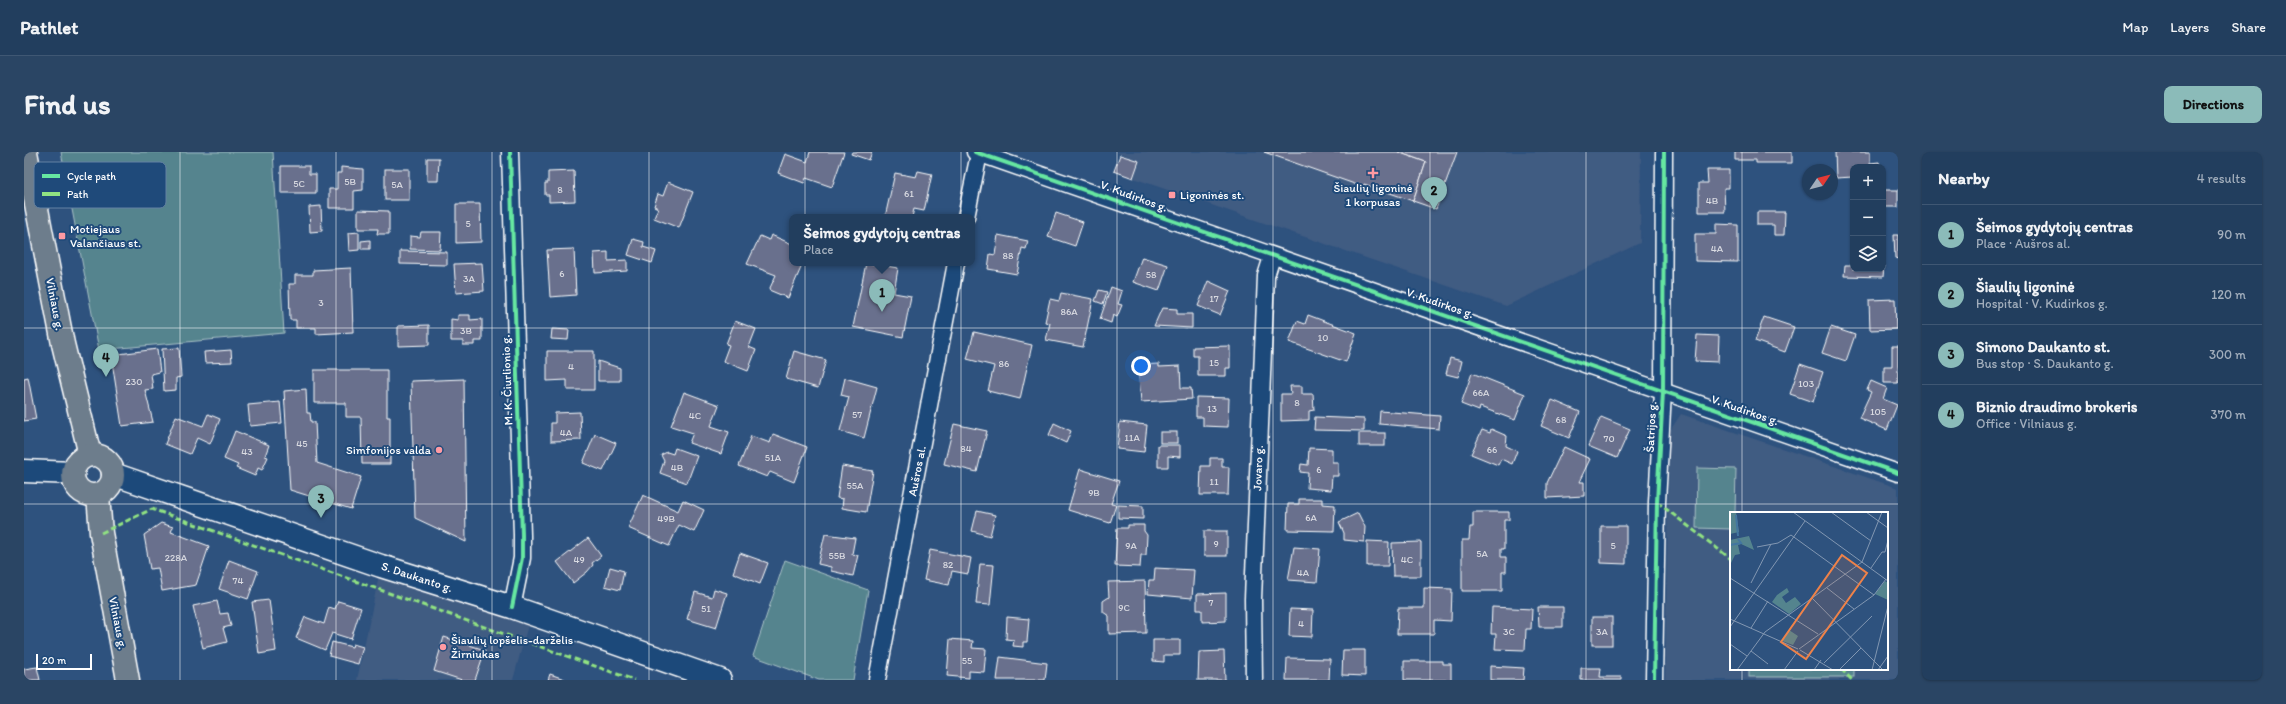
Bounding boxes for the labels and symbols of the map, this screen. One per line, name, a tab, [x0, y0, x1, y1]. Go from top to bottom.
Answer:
legend	[34, 162, 166, 208]
north arrow	[1802, 164, 1838, 200]
marker: Šiaulių ligoninė 1 korpusas	[1367, 167, 1379, 179]
text: Cycle path	[67, 170, 116, 183]
house number: 5B	[344, 175, 356, 188]
house number: 5C	[293, 177, 305, 190]
street label: V. Kudirkos g.	[1098, 177, 1170, 215]
pin: 2	[1421, 177, 1447, 210]
house number: 5A	[391, 178, 403, 191]
place label: Šiaulių ligoninė 1 korpusas	[1334, 181, 1413, 209]
house number: 8	[557, 183, 563, 196]
house number: 61	[904, 187, 914, 200]
text: Path	[67, 188, 89, 201]
place label: Ligoninės st.	[1180, 188, 1244, 202]
marker: Ligoninės st.	[1167, 190, 1177, 200]
house number: 4B	[1706, 194, 1719, 207]
house number: 5	[465, 217, 471, 230]
place label: Motiejaus Valančiaus st.	[70, 222, 141, 250]
marker: Motiejaus Valančiaus st.	[57, 231, 67, 241]
house number: 4A	[1711, 242, 1724, 255]
house number: 88	[1003, 249, 1014, 262]
house number: 6	[559, 267, 565, 280]
house number: 58	[1146, 268, 1157, 281]
house number: 3A	[463, 272, 476, 285]
street label: Vilniaus g.	[43, 277, 67, 331]
pin: 1	[869, 279, 895, 312]
street label: V. Kudirkos g.	[1404, 285, 1476, 321]
house number: 17	[1209, 292, 1219, 305]
house number: 3	[318, 296, 324, 309]
house number: 86A	[1060, 305, 1078, 318]
house number: 3B	[460, 324, 472, 337]
house number: 10	[1318, 331, 1328, 344]
street label: M. K. Čiurlionio g.	[498, 334, 516, 426]
pin: 4	[93, 344, 119, 377]
your location	[1131, 356, 1151, 376]
house number: 15	[1209, 356, 1219, 369]
house number: 86	[999, 357, 1009, 370]
house number: 4	[568, 360, 574, 373]
house number: 230	[126, 375, 142, 388]
house number: 103	[1798, 377, 1815, 390]
house number: 66A	[1473, 386, 1490, 399]
street label: V. Kudirkos g.	[1709, 392, 1781, 428]
house number: 8	[1294, 396, 1300, 409]
street label: Šatrijos g.	[1643, 401, 1659, 453]
house number: 13	[1207, 402, 1218, 415]
house number: 105	[1870, 405, 1886, 418]
house number: 57	[852, 408, 862, 421]
house number: 4C	[689, 409, 702, 422]
house number: 68	[1556, 413, 1567, 426]
house number: 4A	[560, 426, 573, 439]
house number: 11A	[1124, 431, 1140, 444]
house number: 70	[1603, 432, 1615, 445]
house number: 45	[296, 437, 308, 450]
house number: 84	[960, 442, 972, 455]
place label: Simfonijos valda	[346, 443, 432, 457]
house number: 66	[1487, 443, 1497, 456]
house number: 43	[241, 445, 253, 458]
marker: Simfonijos valda	[434, 445, 444, 455]
street label: Aušros al.	[905, 445, 929, 497]
street label: Jovaro g.	[1250, 445, 1266, 491]
house number: 51A	[765, 451, 782, 464]
house number: 4B	[671, 461, 684, 474]
house number: 6	[1316, 463, 1322, 476]
house number: 11	[1209, 475, 1219, 488]
house number: 55A	[847, 479, 864, 492]
pin: 3	[308, 485, 334, 518]
house number: 9B	[1088, 486, 1100, 499]
house number: 6A	[1305, 511, 1317, 524]
house number: 49B	[657, 512, 675, 525]
inset map	[1730, 512, 1888, 670]
house number: 9	[1213, 537, 1219, 550]
house number: 9A	[1125, 539, 1137, 552]
house number: 5	[1610, 539, 1616, 552]
house number: 5A	[1476, 547, 1488, 560]
house number: 55B	[829, 549, 846, 562]
house number: 228A	[165, 551, 188, 564]
house number: 49	[573, 553, 585, 566]
house number: 4C	[1401, 553, 1414, 566]
house number: 82	[943, 558, 954, 571]
street label: S. Daukanto g.	[380, 559, 454, 595]
house number: 4A	[1297, 566, 1310, 579]
house number: 74	[233, 574, 243, 587]
street label: Vilniaus g.	[106, 596, 130, 650]
house number: 7	[1209, 596, 1214, 609]
house number: 9C	[1118, 601, 1130, 614]
house number: 51	[701, 602, 711, 615]
house number: 4	[1298, 617, 1304, 630]
house number: 3C	[1503, 625, 1516, 638]
house number: 3A	[1596, 625, 1609, 638]
place label: Šiaulių lopšelis-darželis Žirniukas	[451, 633, 573, 661]
marker: Šiaulių lopšelis-darželis Žirniukas	[438, 642, 448, 652]
scale bar	[36, 652, 92, 671]
house number: 55	[962, 654, 972, 667]

